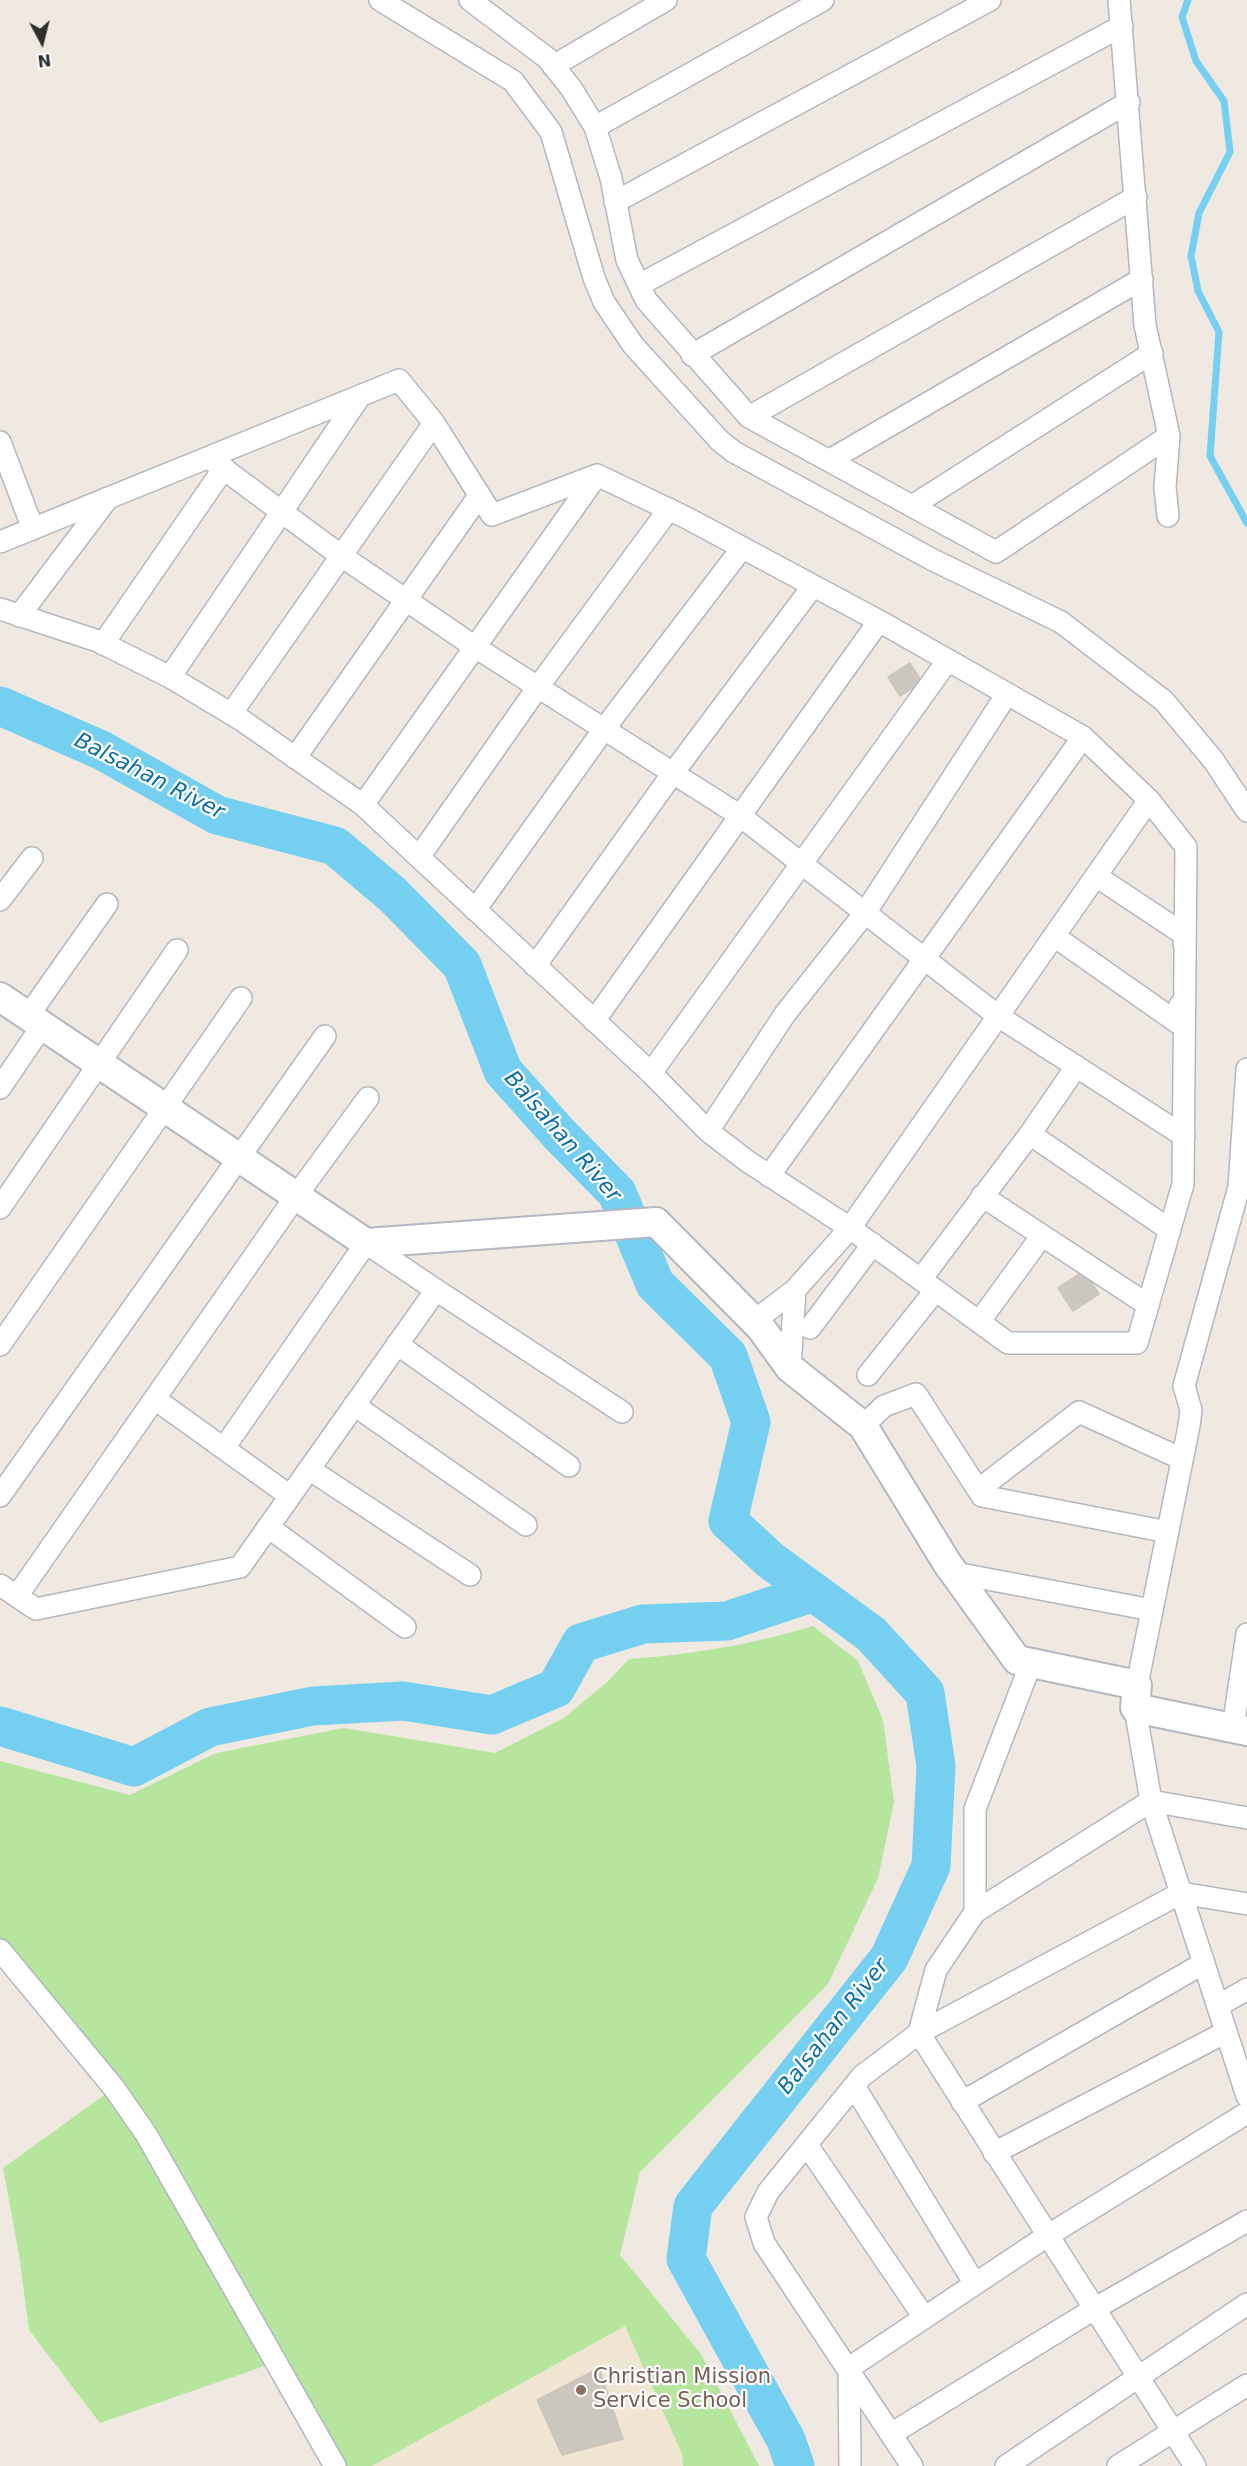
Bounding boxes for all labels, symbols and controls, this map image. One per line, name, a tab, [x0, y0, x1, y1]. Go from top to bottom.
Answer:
north arrow	[12, 12, 72, 72]
text: N	[36, 50, 52, 71]
water label: Balsahan River	[70, 728, 228, 826]
water label: Balsahan River	[498, 1066, 626, 1208]
water label: Balsahan River	[773, 1954, 895, 2100]
place label: Christian Mission Service School	[593, 2365, 771, 2415]
marker: Christian Mission Service School	[574, 2383, 588, 2397]

